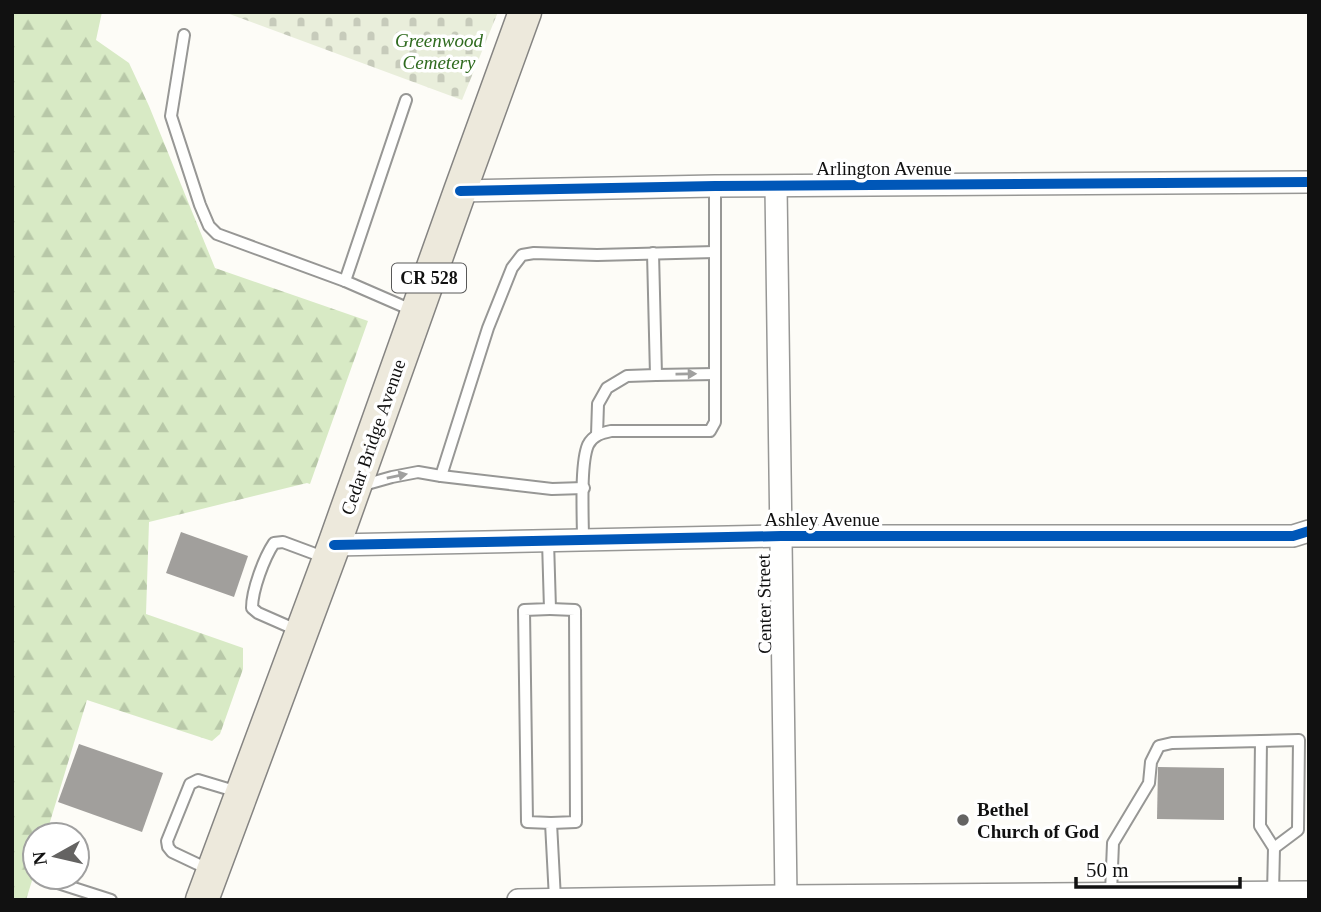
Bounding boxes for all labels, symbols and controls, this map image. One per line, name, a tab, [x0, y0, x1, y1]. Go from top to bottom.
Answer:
park label: Greenwood Cemetery	[395, 30, 483, 73]
street label: Arlington Avenue	[816, 158, 952, 179]
road number: CR 528	[392, 264, 466, 292]
street label: Cedar Bridge Avenue	[337, 356, 409, 518]
one-way arrow	[675, 368, 697, 380]
one-way arrow	[386, 470, 408, 481]
street label: Ashley Avenue	[764, 509, 880, 530]
street label: Center Street	[753, 553, 775, 654]
place label: Bethel Church of God	[977, 799, 1100, 842]
marker: Bethel Church of God	[955, 812, 971, 828]
north arrow	[21, 821, 91, 891]
scale bar	[1076, 846, 1240, 890]
text: N	[28, 850, 51, 867]
text: 50 m	[1086, 858, 1129, 882]

